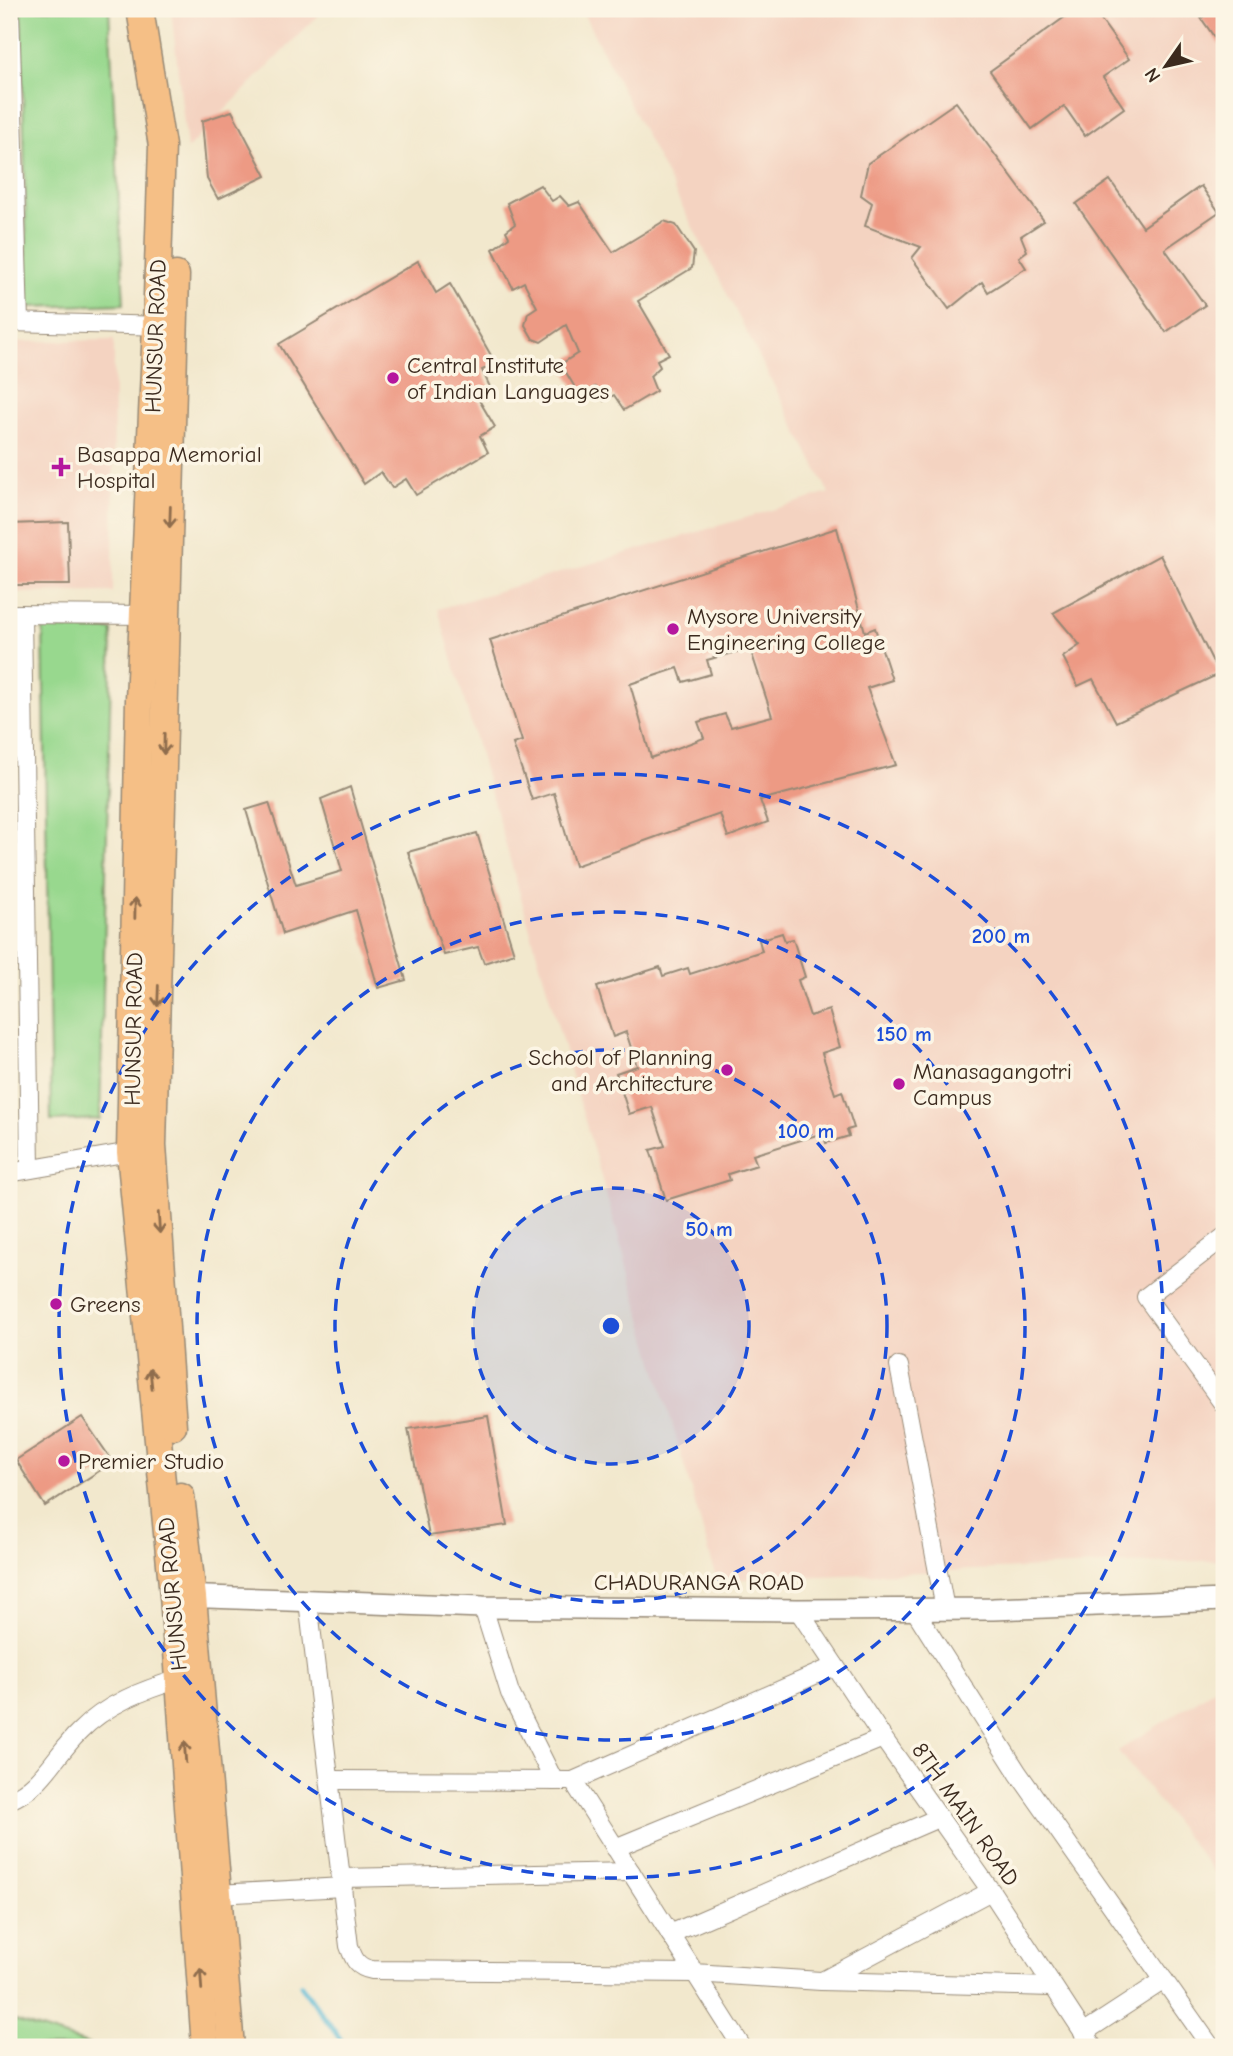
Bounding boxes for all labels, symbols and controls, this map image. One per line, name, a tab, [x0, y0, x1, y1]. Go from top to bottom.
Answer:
north arrow	[1132, 32, 1202, 102]
text: N	[1140, 64, 1165, 86]
street label: HUNSUR ROAD	[139, 259, 172, 413]
place label: Central Institute of Indian Languages	[407, 352, 609, 405]
marker: Central Institute of Indian Languages	[385, 370, 401, 386]
place label: Basappa Memorial Hospital	[77, 441, 262, 494]
marker: Basappa Memorial Hospital	[51, 457, 71, 477]
one-way arrow	[163, 505, 176, 528]
place label: Mysore University Engineering College	[687, 603, 885, 656]
marker: Mysore University Engineering College	[665, 621, 681, 637]
one-way arrow	[157, 733, 171, 756]
one-way arrow	[128, 897, 142, 920]
text: 200 m	[972, 924, 1030, 948]
street label: HUNSUR ROAD	[119, 952, 148, 1106]
one-way arrow	[151, 984, 164, 1007]
text: 150 m	[876, 1022, 932, 1046]
place label: School of Planning and Architecture	[528, 1044, 713, 1097]
place label: Manasagangotri Campus	[913, 1058, 1072, 1111]
marker: School of Planning and Architecture	[719, 1062, 735, 1078]
marker: Manasagangotri Campus	[891, 1076, 907, 1092]
text: 100 m	[778, 1119, 834, 1143]
one-way arrow	[153, 1212, 166, 1234]
text: 50 m	[685, 1217, 733, 1241]
place label: Greens	[70, 1291, 141, 1318]
marker: Greens	[48, 1296, 64, 1312]
centre of rings	[599, 1314, 623, 1338]
one-way arrow	[144, 1368, 157, 1391]
place label: Premier Studio	[78, 1448, 224, 1475]
marker: Premier Studio	[56, 1453, 72, 1469]
street label: HUNSUR ROAD	[152, 1516, 193, 1672]
street label: CHADURANGA ROAD	[594, 1569, 804, 1596]
street label: 8TH MAIN ROAD	[906, 1737, 1025, 1891]
one-way arrow	[178, 1741, 191, 1764]
one-way arrow	[194, 1968, 207, 1991]

